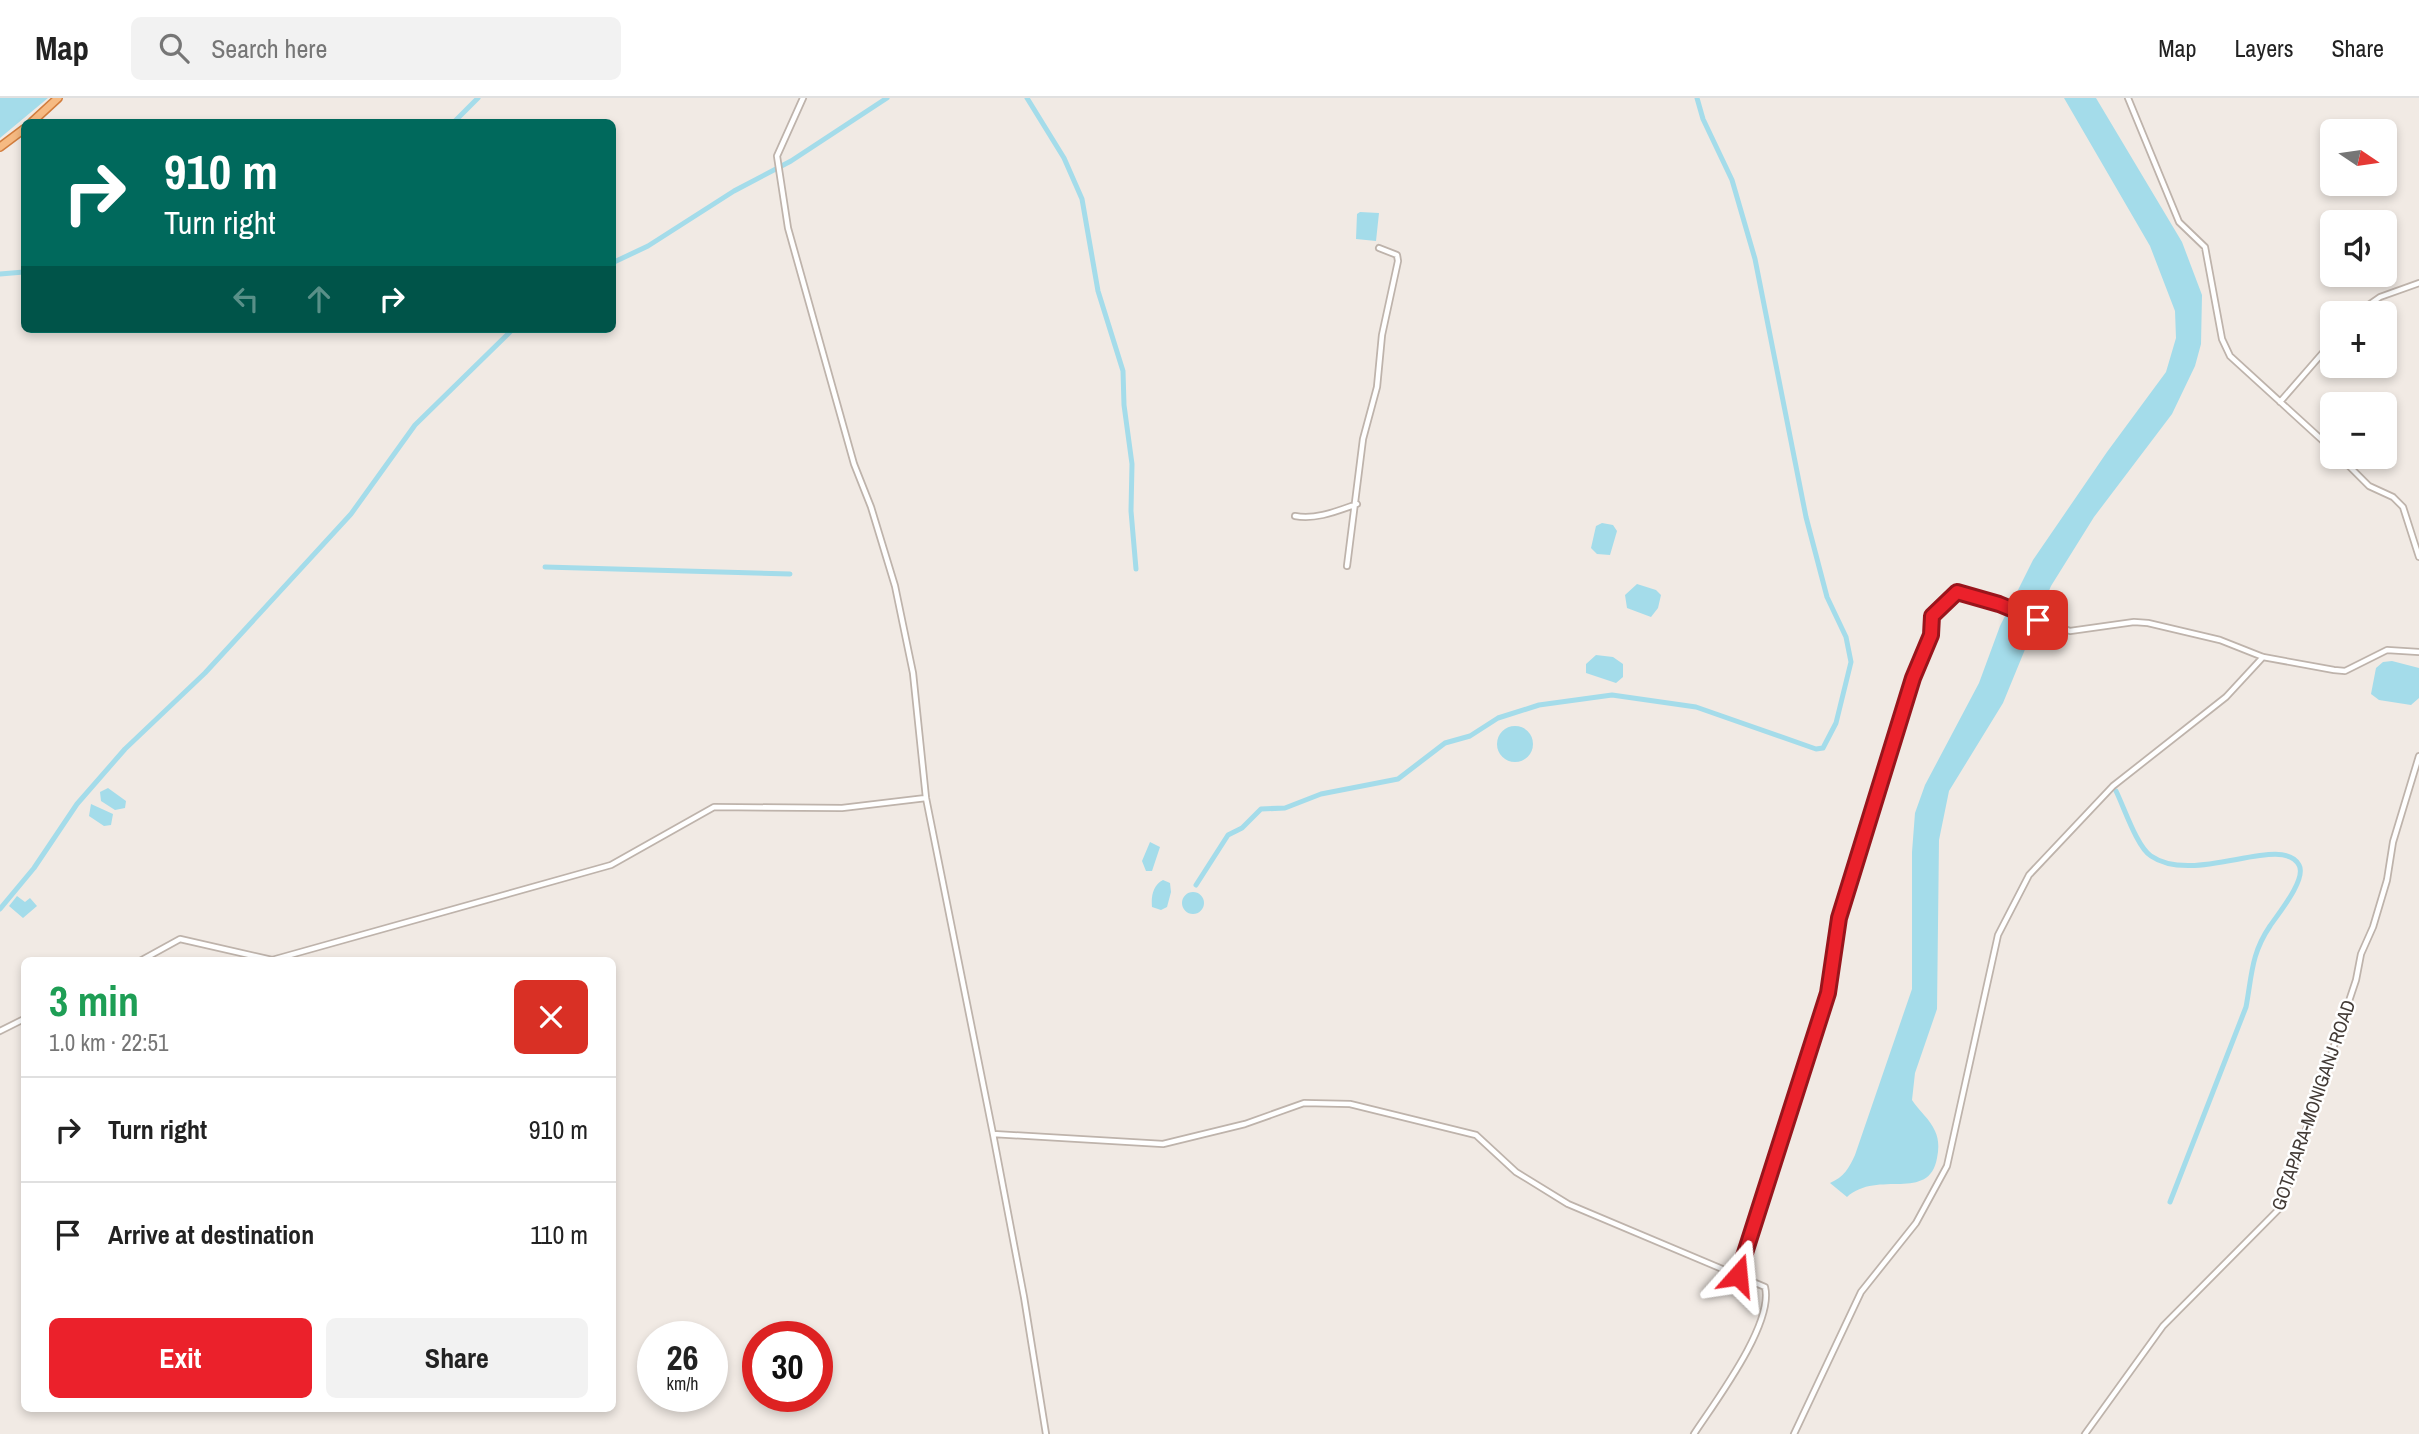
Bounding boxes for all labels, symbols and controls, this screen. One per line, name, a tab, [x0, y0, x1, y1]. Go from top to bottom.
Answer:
search box	[131, 17, 621, 80]
text: Map	[35, 26, 89, 70]
icon: search	[155, 29, 193, 67]
text: Search here	[211, 31, 327, 66]
text: Map	[2158, 32, 2196, 64]
text: Layers	[2234, 32, 2293, 64]
text: Share	[2331, 32, 2384, 64]
north arrow	[2320, 119, 2398, 196]
map controls	[2320, 119, 2397, 469]
text: 910 m	[164, 138, 278, 204]
icon: right	[49, 147, 140, 238]
text: Turn right	[164, 201, 276, 244]
button: sound	[2320, 210, 2397, 287]
icon: left	[227, 280, 265, 318]
icon: ahead	[300, 280, 338, 318]
icon: right	[373, 280, 411, 318]
button: +	[2320, 301, 2397, 378]
button: −	[2320, 392, 2397, 469]
pin	[2008, 590, 2068, 650]
icon: arrive	[2019, 601, 2057, 639]
text: 3 min	[49, 973, 139, 1029]
button: close	[514, 980, 588, 1054]
street label: GOTAPARA-MONIGANJ ROAD	[2265, 996, 2361, 1214]
text: 1.0 km · 22:51	[49, 1027, 169, 1058]
icon: right	[49, 1111, 87, 1149]
text: Turn right	[108, 1112, 207, 1147]
text: 910 m	[529, 1112, 588, 1147]
icon: arrive	[49, 1216, 87, 1254]
text: Arrive at destination	[108, 1217, 314, 1252]
text: 110 m	[530, 1217, 588, 1252]
position arrow	[1701, 1238, 1775, 1312]
button: Exit	[49, 1318, 312, 1398]
button: Share	[326, 1318, 588, 1398]
speed limit sign: 30	[742, 1321, 833, 1412]
text: 26	[667, 1334, 698, 1381]
text: km/h	[667, 1371, 699, 1396]

